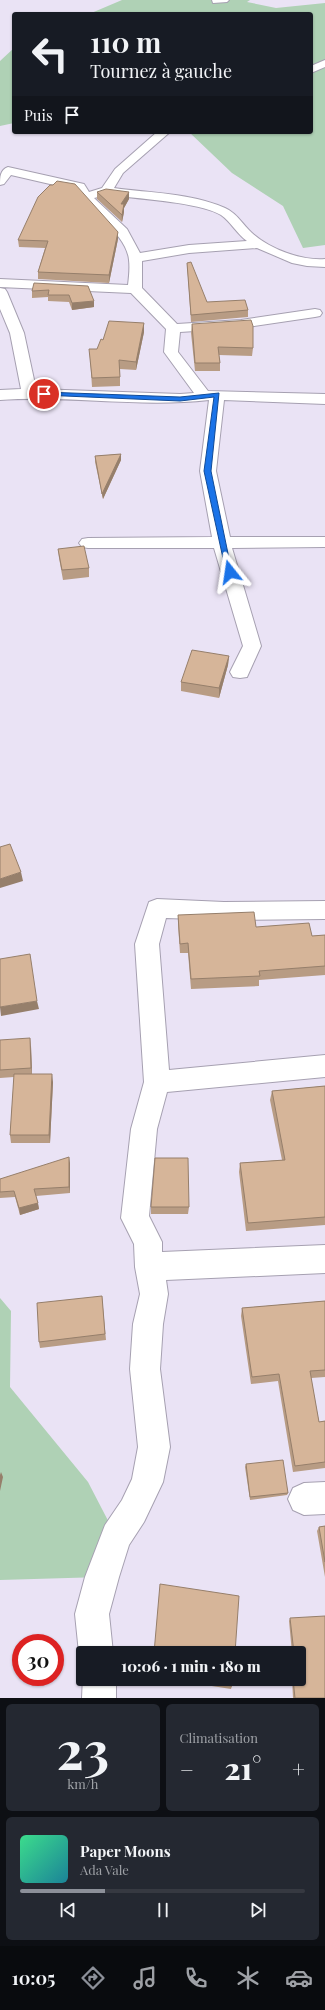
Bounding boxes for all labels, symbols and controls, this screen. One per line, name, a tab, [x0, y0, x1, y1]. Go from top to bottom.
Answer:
text: 110 m	[90, 23, 161, 60]
icon: left	[24, 28, 76, 80]
text: Tournez à gauche	[90, 59, 232, 83]
icon: arrive	[61, 104, 83, 126]
text: Puis	[24, 105, 53, 125]
pin	[27, 377, 61, 411]
icon: arrive	[33, 383, 55, 405]
position arrow	[209, 551, 251, 593]
speed limit sign: 30	[12, 1634, 64, 1686]
text: 10:06 · 1 min · 180 m	[121, 1656, 261, 1676]
text: 23	[56, 1714, 109, 1783]
text: Climatisation	[180, 1729, 258, 1746]
text: 21°	[224, 1748, 261, 1788]
text: −	[180, 1754, 194, 1784]
text: +	[292, 1754, 305, 1784]
text: km/h	[67, 1775, 98, 1792]
text: Paper Moons	[80, 1841, 171, 1861]
text: Ada Vale	[80, 1861, 129, 1878]
icon: previous	[57, 1899, 79, 1921]
icon: pause	[152, 1899, 174, 1921]
icon: next	[247, 1899, 269, 1921]
icon: directions	[79, 1964, 107, 1992]
icon: music	[131, 1964, 159, 1992]
icon: phone	[182, 1964, 210, 1992]
icon: climate	[234, 1964, 262, 1992]
icon: car	[285, 1964, 313, 1992]
text: 10:05	[12, 1966, 55, 1990]

